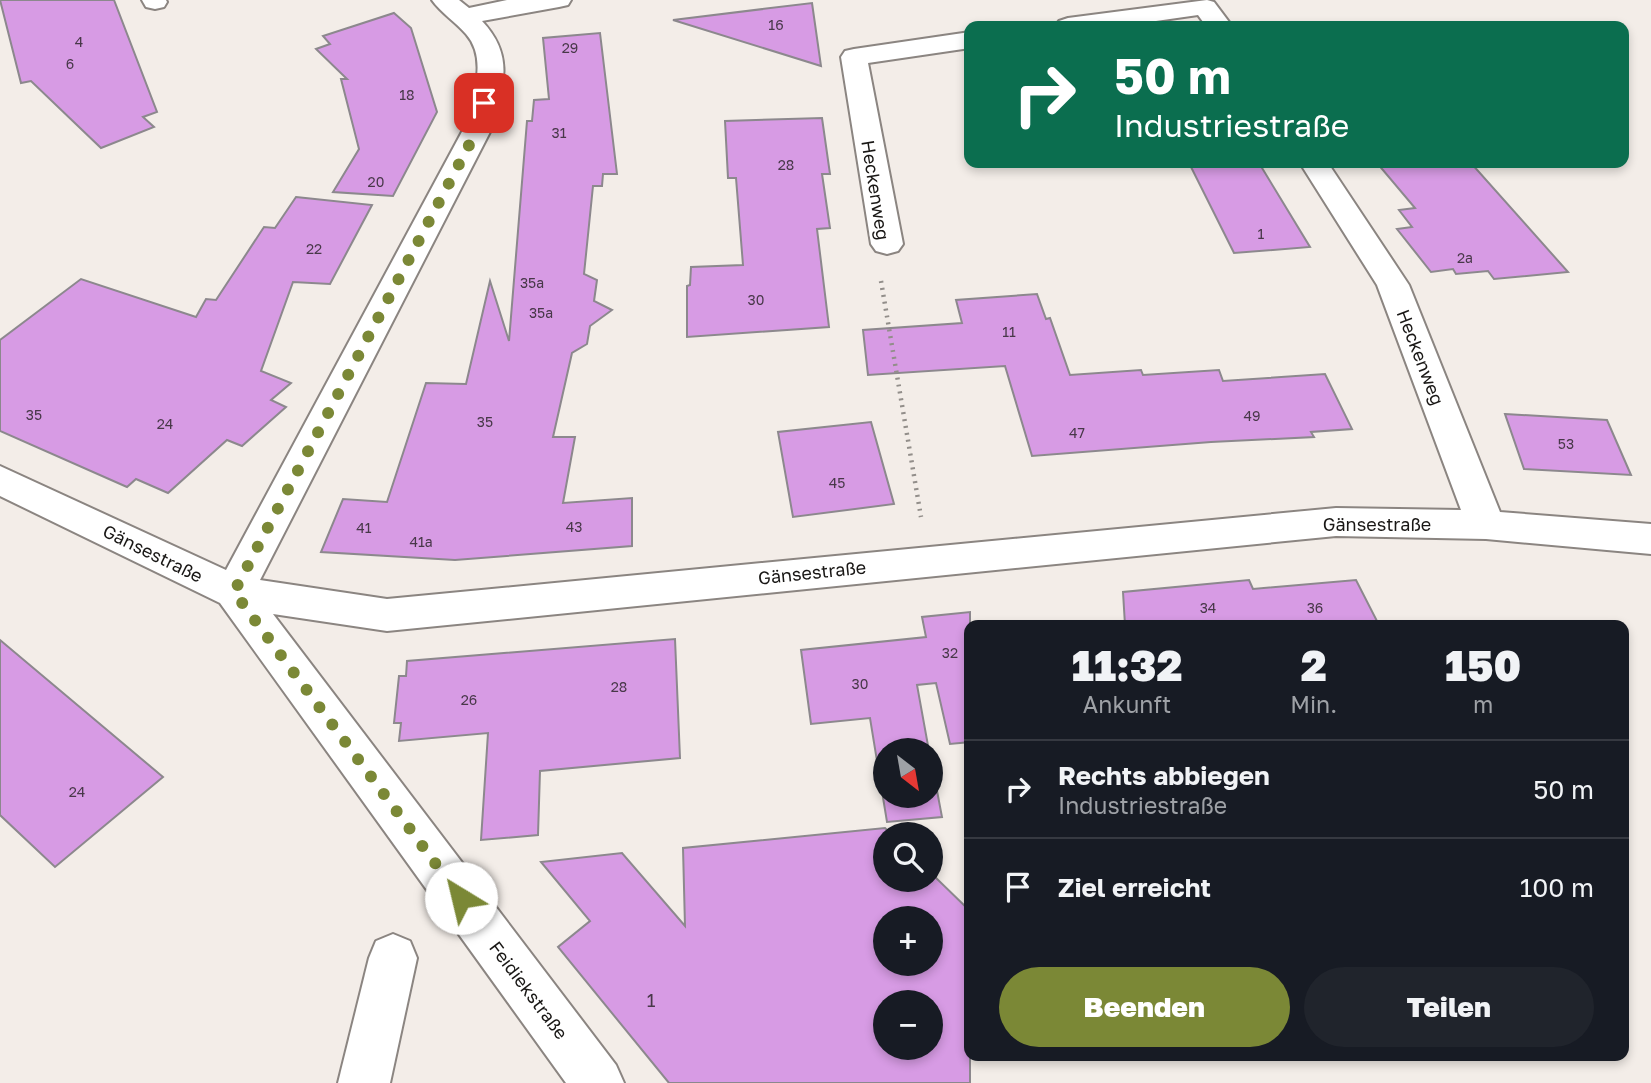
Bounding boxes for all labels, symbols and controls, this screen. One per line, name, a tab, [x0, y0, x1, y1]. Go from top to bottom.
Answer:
house number: 16	[768, 16, 784, 33]
house number: 4	[75, 33, 83, 50]
house number: 29	[562, 39, 578, 56]
text: 50 m	[1114, 46, 1231, 105]
icon: right	[999, 49, 1090, 140]
house number: 6	[66, 55, 74, 72]
pin	[454, 73, 514, 133]
icon: arrive	[465, 84, 503, 122]
house number: 18	[399, 86, 415, 103]
text: Industriestraße	[1114, 106, 1349, 144]
house number: 31	[552, 124, 567, 141]
street label: Heckenweg	[857, 138, 895, 242]
house number: 28	[778, 156, 794, 173]
house number: 20	[368, 173, 384, 190]
house number: 1	[1258, 225, 1265, 242]
house number: 22	[306, 240, 322, 257]
house number: 2a	[1457, 249, 1473, 266]
house number: 35a	[520, 274, 544, 291]
house number: 30	[748, 291, 764, 308]
house number: 35a	[529, 304, 553, 321]
street label: Heckenweg	[1393, 306, 1449, 408]
house number: 11	[1002, 323, 1016, 340]
house number: 35	[26, 406, 42, 423]
house number: 49	[1243, 407, 1261, 424]
house number: 35	[477, 413, 493, 430]
house number: 24	[157, 415, 173, 432]
house number: 47	[1069, 424, 1085, 441]
house number: 53	[1558, 435, 1574, 452]
house number: 45	[829, 474, 845, 491]
street label: Gänsestraße	[1323, 513, 1431, 535]
house number: 43	[566, 518, 582, 535]
street label: Gänsestraße	[99, 519, 207, 587]
house number: 41	[356, 519, 372, 536]
house number: 41a	[409, 533, 433, 550]
street label: Gänsestraße	[757, 555, 867, 589]
house number: 34	[1200, 599, 1216, 616]
house number: 36	[1307, 599, 1323, 616]
text: 11:32	[1072, 640, 1182, 690]
text: 2	[1301, 640, 1327, 690]
text: 150	[1445, 640, 1521, 690]
house number: 32	[942, 644, 958, 661]
house number: 30	[852, 675, 868, 692]
house number: 28	[611, 678, 627, 695]
text: Ankunft	[1083, 690, 1171, 718]
text: Min.	[1290, 690, 1337, 718]
text: m	[1473, 690, 1493, 718]
house number: 26	[461, 691, 477, 708]
north arrow	[873, 738, 943, 808]
map controls	[873, 738, 943, 1060]
text: Rechts abbiegen	[1058, 760, 1270, 791]
icon: right	[999, 770, 1037, 808]
text: 50 m	[1533, 774, 1594, 805]
house number: 24	[69, 783, 85, 800]
text: Industriestraße	[1058, 791, 1227, 819]
button: search	[873, 822, 943, 892]
position arrow	[424, 861, 498, 935]
icon: arrive	[999, 868, 1037, 906]
text: Ziel erreicht	[1058, 872, 1211, 903]
text: 100 m	[1520, 872, 1594, 903]
button: +	[873, 906, 943, 976]
street label: Feidiekstraße	[485, 937, 573, 1043]
button: Beenden	[999, 967, 1290, 1047]
button: Teilen	[1304, 967, 1594, 1047]
house number: 1	[647, 989, 656, 1011]
button: −	[873, 990, 943, 1060]

